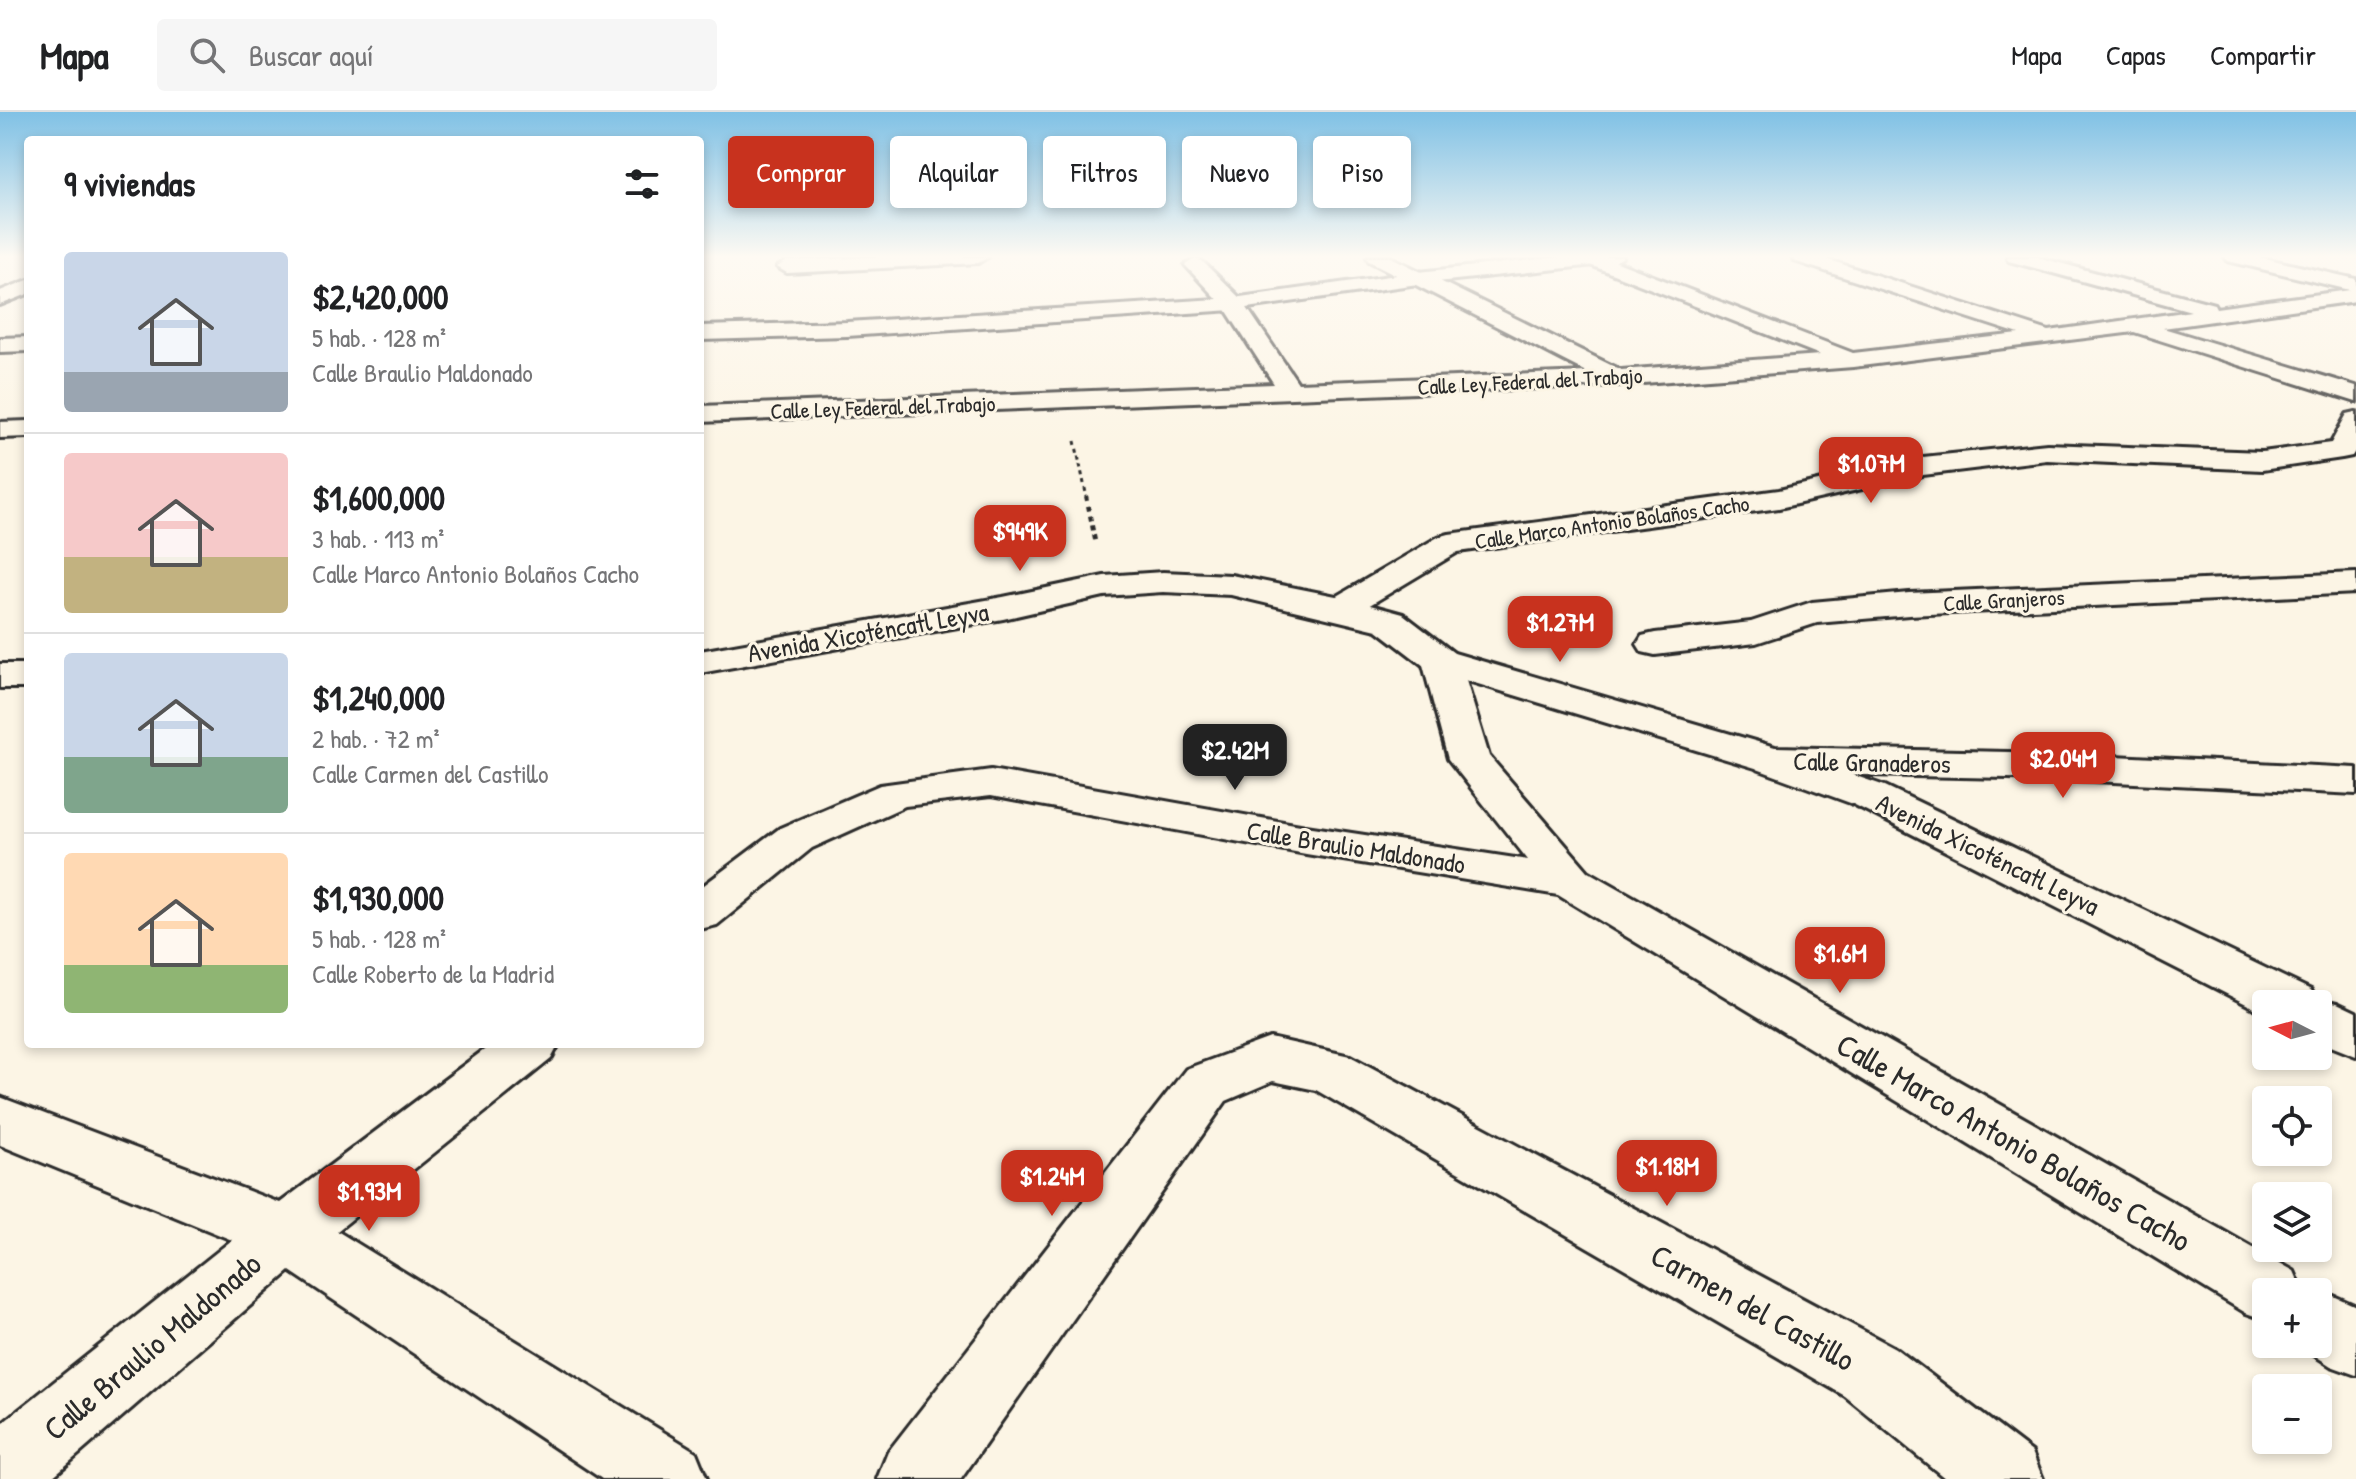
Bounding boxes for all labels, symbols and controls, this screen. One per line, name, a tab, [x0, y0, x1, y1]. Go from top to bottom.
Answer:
search box	[157, 19, 717, 91]
text: Mapa	[40, 29, 109, 81]
icon: search	[185, 33, 229, 77]
text: Buscar aquí	[249, 35, 374, 75]
text: Mapa	[2011, 36, 2062, 74]
text: Capas	[2106, 36, 2166, 74]
text: Compartir	[2210, 36, 2316, 74]
chip: Comprar	[728, 136, 874, 208]
chip: Alquilar	[890, 136, 1027, 208]
chip: Filtros	[1043, 136, 1166, 208]
chip: Nuevo	[1182, 136, 1297, 208]
chip: Piso	[1313, 136, 1411, 208]
text: 9 viviendas	[64, 161, 195, 207]
icon: filters	[620, 162, 664, 206]
text: $2,420,000	[312, 274, 448, 320]
icon: home	[128, 284, 224, 380]
text: 5 hab. · 128 m²	[312, 320, 446, 355]
text: Calle Braulio Maldonado	[312, 355, 533, 390]
street label: Calle Ley Federal del Trabajo	[1417, 360, 1643, 402]
street label: Calle Ley Federal del Trabajo	[770, 388, 996, 426]
pin: $1.07M	[1806, 437, 1936, 505]
text: $1.07M	[1837, 445, 1905, 480]
text: $1,600,000	[312, 475, 445, 521]
icon: home	[128, 485, 224, 581]
street label: Calle Marco Antonio Bolaños Cacho	[1473, 488, 1751, 556]
pin: $949K	[964, 505, 1076, 573]
text: $949K	[992, 513, 1048, 548]
text: 3 hab. · 113 m²	[312, 521, 444, 556]
text: Calle Marco Antonio Bolaños Cacho	[312, 556, 639, 591]
street label: Calle Granjeros	[1943, 582, 2065, 618]
street label: Avenida Xicoténcatl Leyva	[745, 594, 991, 670]
pin: $1.27M	[1495, 596, 1625, 664]
text: $1.27M	[1526, 604, 1594, 639]
text: $1,240,000	[312, 675, 445, 721]
icon: home	[128, 685, 224, 781]
text: 2 hab. · 72 m²	[312, 721, 439, 756]
pin: $2.42M	[1170, 724, 1300, 792]
text: $2.42M	[1201, 732, 1269, 767]
pin: $2.04M	[1998, 732, 2128, 800]
text: $2.04M	[2029, 740, 2097, 775]
street label: Calle Granaderos	[1793, 743, 1951, 781]
text: Calle Carmen del Castillo	[312, 756, 548, 791]
street label: Avenida Xicoténcatl Leyva	[1871, 785, 2105, 923]
street label: Calle Braulio Maldonado	[1244, 812, 1468, 882]
text: $1,930,000	[312, 875, 444, 921]
icon: home	[128, 885, 224, 981]
text: 5 hab. · 128 m²	[312, 921, 446, 956]
pin: $1.6M	[1784, 927, 1896, 995]
text: $1.6M	[1813, 935, 1867, 970]
text: Calle Roberto de la Madrid	[312, 956, 554, 991]
north arrow	[2252, 990, 2332, 1070]
map controls	[2252, 990, 2332, 1454]
street label: Calle Marco Antonio Bolaños Cacho	[1829, 1023, 2199, 1261]
button: locate	[2252, 1086, 2332, 1166]
pin: $1.18M	[1602, 1140, 1732, 1208]
text: $1.18M	[1635, 1148, 1699, 1183]
pin: $1.24M	[987, 1150, 1117, 1218]
text: $1.24M	[1019, 1158, 1085, 1193]
pin: $1.93M	[304, 1165, 434, 1233]
text: $1.93M	[337, 1173, 401, 1208]
button: layers	[2252, 1182, 2332, 1262]
street label: Carmen del Castillo	[1643, 1233, 1863, 1381]
street label: Calle Braulio Maldonado	[34, 1242, 270, 1450]
button: +	[2252, 1278, 2332, 1358]
button: −	[2252, 1374, 2332, 1454]

